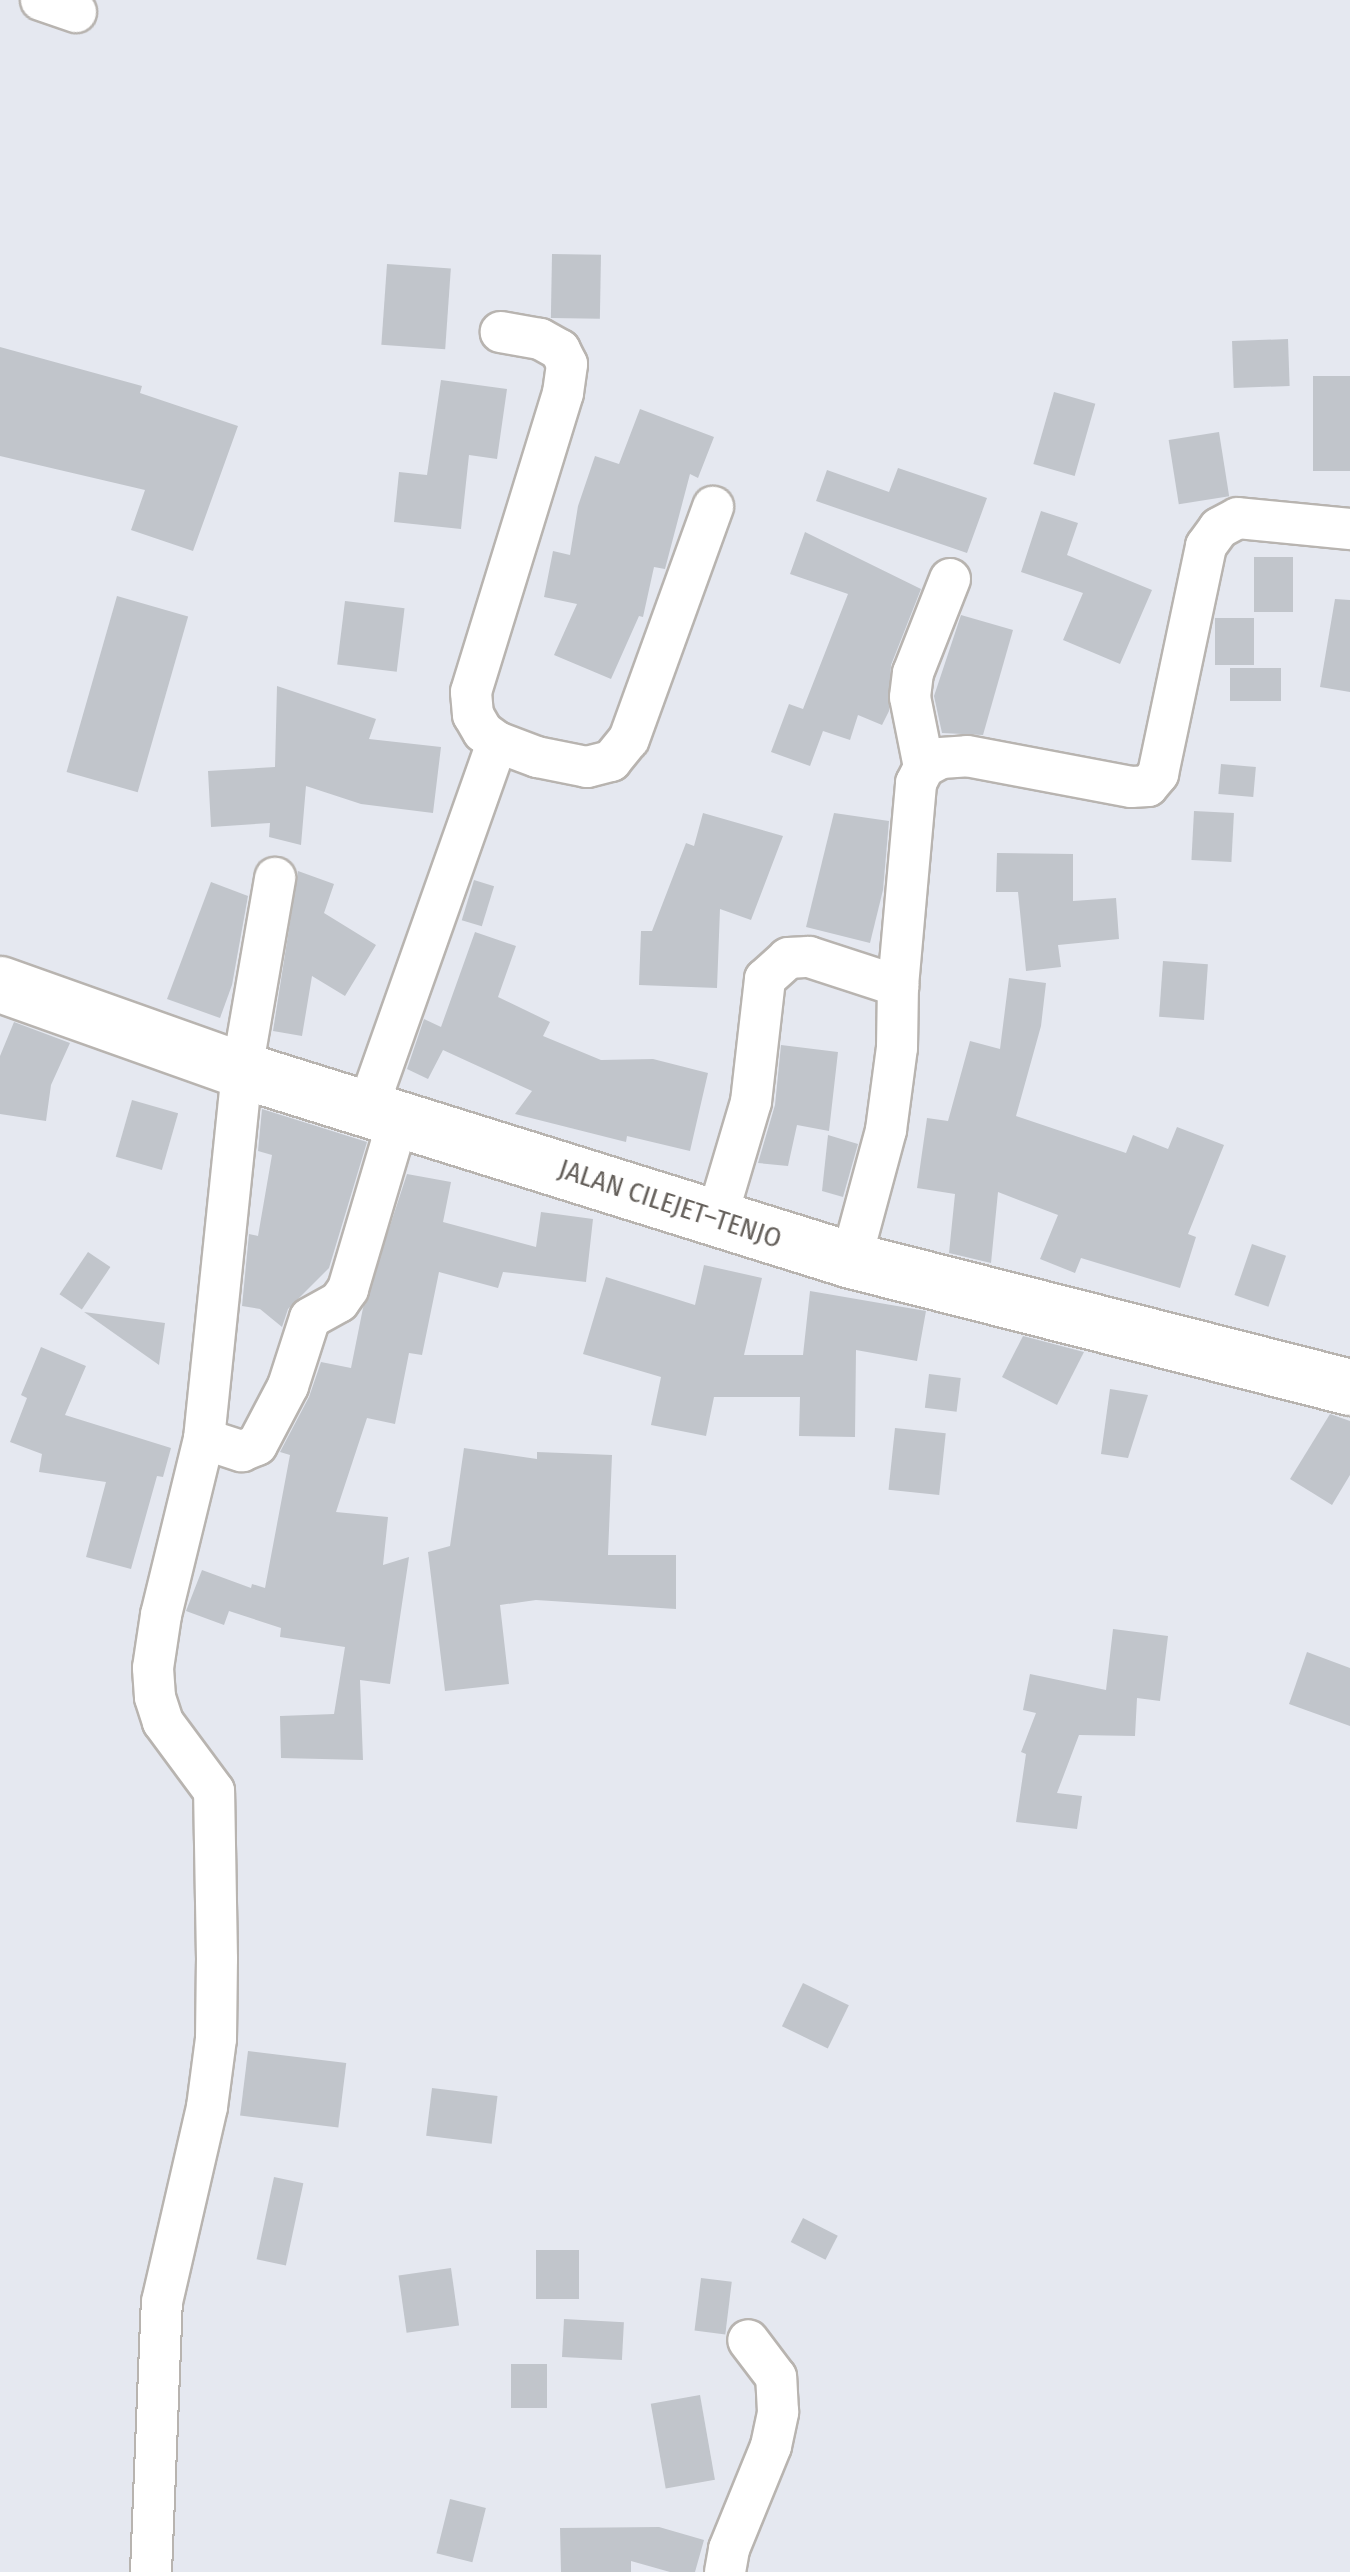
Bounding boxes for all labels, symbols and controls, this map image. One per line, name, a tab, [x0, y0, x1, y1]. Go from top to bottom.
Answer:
street label: JALAN CILEJET–TENJO	[554, 1152, 786, 1256]

